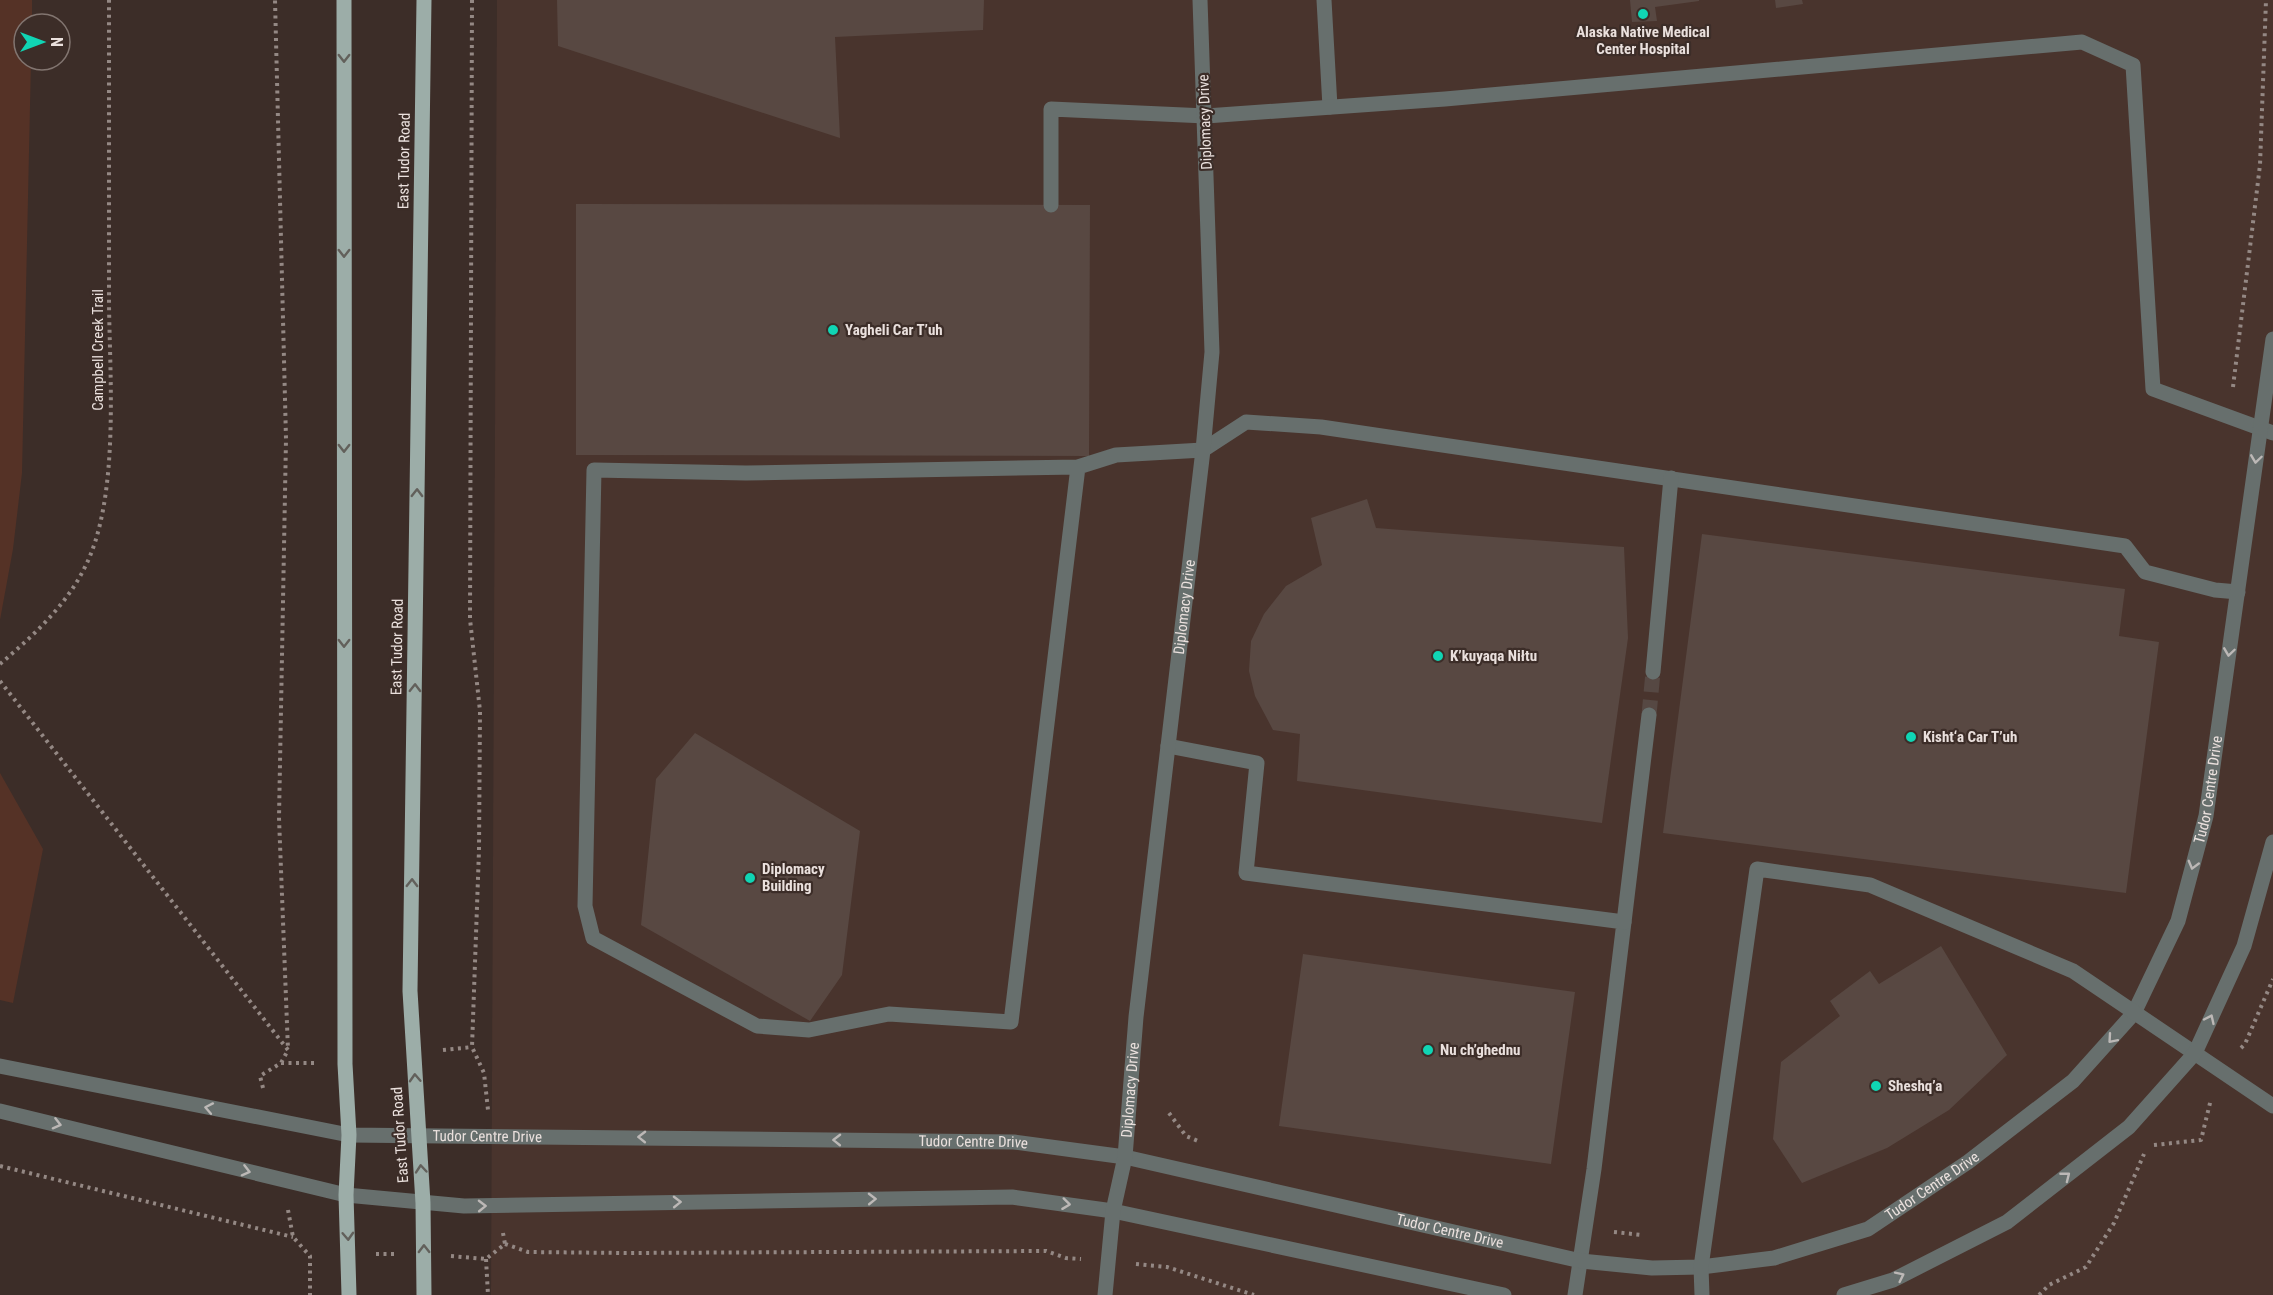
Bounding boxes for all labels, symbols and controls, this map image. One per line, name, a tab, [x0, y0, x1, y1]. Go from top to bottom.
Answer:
marker: Alaska Native Medical Center Hospital	[1636, 7, 1650, 21]
north arrow	[12, 12, 72, 72]
place label: Alaska Native Medical Center Hospital	[1576, 23, 1710, 58]
text: N	[47, 37, 66, 47]
one-way arrow	[338, 54, 350, 63]
street label: Diplomacy Drive	[1194, 74, 1216, 170]
street label: East Tudor Road	[394, 113, 414, 209]
one-way arrow	[338, 249, 350, 258]
street label: Campbell Creek Trail	[89, 289, 107, 411]
place label: Yagheli Car T’uh	[845, 321, 943, 339]
marker: Yagheli Car T’uh	[826, 323, 840, 337]
one-way arrow	[338, 444, 350, 453]
one-way arrow	[2251, 454, 2263, 464]
one-way arrow	[411, 488, 423, 497]
street label: Diplomacy Drive	[1170, 559, 1199, 655]
street label: East Tudor Road	[387, 599, 407, 695]
one-way arrow	[338, 639, 350, 648]
place label: K’kuyaqa Niłtu	[1450, 647, 1537, 665]
one-way arrow	[2224, 647, 2236, 657]
marker: K’kuyaqa Niłtu	[1431, 649, 1445, 663]
one-way arrow	[408, 683, 421, 692]
place label: Kisht‘a Car T’uh	[1923, 728, 2017, 746]
marker: Kisht‘a Car T’uh	[1904, 730, 1918, 744]
street label: Tudor Centre Drive	[2190, 735, 2226, 846]
one-way arrow	[2188, 859, 2200, 870]
place label: Diplomacy Building	[762, 860, 825, 895]
marker: Diplomacy Building	[743, 871, 757, 885]
one-way arrow	[406, 878, 418, 887]
one-way arrow	[2203, 1015, 2215, 1026]
one-way arrow	[2108, 1032, 2119, 1043]
place label: Nu ch’ghednu	[1440, 1041, 1520, 1059]
street label: Diplomacy Drive	[1118, 1042, 1143, 1138]
marker: Nu ch’ghednu	[1421, 1043, 1435, 1057]
one-way arrow	[408, 1073, 421, 1082]
place label: Sheshq’a	[1888, 1077, 1942, 1095]
marker: Sheshq’a	[1869, 1079, 1883, 1093]
street label: East Tudor Road	[388, 1086, 412, 1184]
one-way arrow	[204, 1102, 214, 1115]
one-way arrow	[52, 1117, 62, 1130]
street label: Tudor Centre Drive	[432, 1127, 542, 1146]
one-way arrow	[637, 1131, 646, 1144]
street label: Tudor Centre Drive	[918, 1132, 1029, 1153]
one-way arrow	[832, 1134, 841, 1146]
street label: Tudor Centre Drive	[1882, 1148, 1983, 1224]
one-way arrow	[241, 1163, 251, 1176]
one-way arrow	[414, 1165, 427, 1174]
one-way arrow	[2059, 1173, 2070, 1184]
one-way arrow	[867, 1193, 876, 1206]
one-way arrow	[672, 1196, 681, 1209]
one-way arrow	[1062, 1198, 1071, 1210]
one-way arrow	[477, 1199, 486, 1212]
street label: Tudor Centre Drive	[1394, 1210, 1505, 1252]
one-way arrow	[342, 1231, 355, 1240]
one-way arrow	[418, 1244, 430, 1253]
one-way arrow	[1893, 1272, 1904, 1284]

